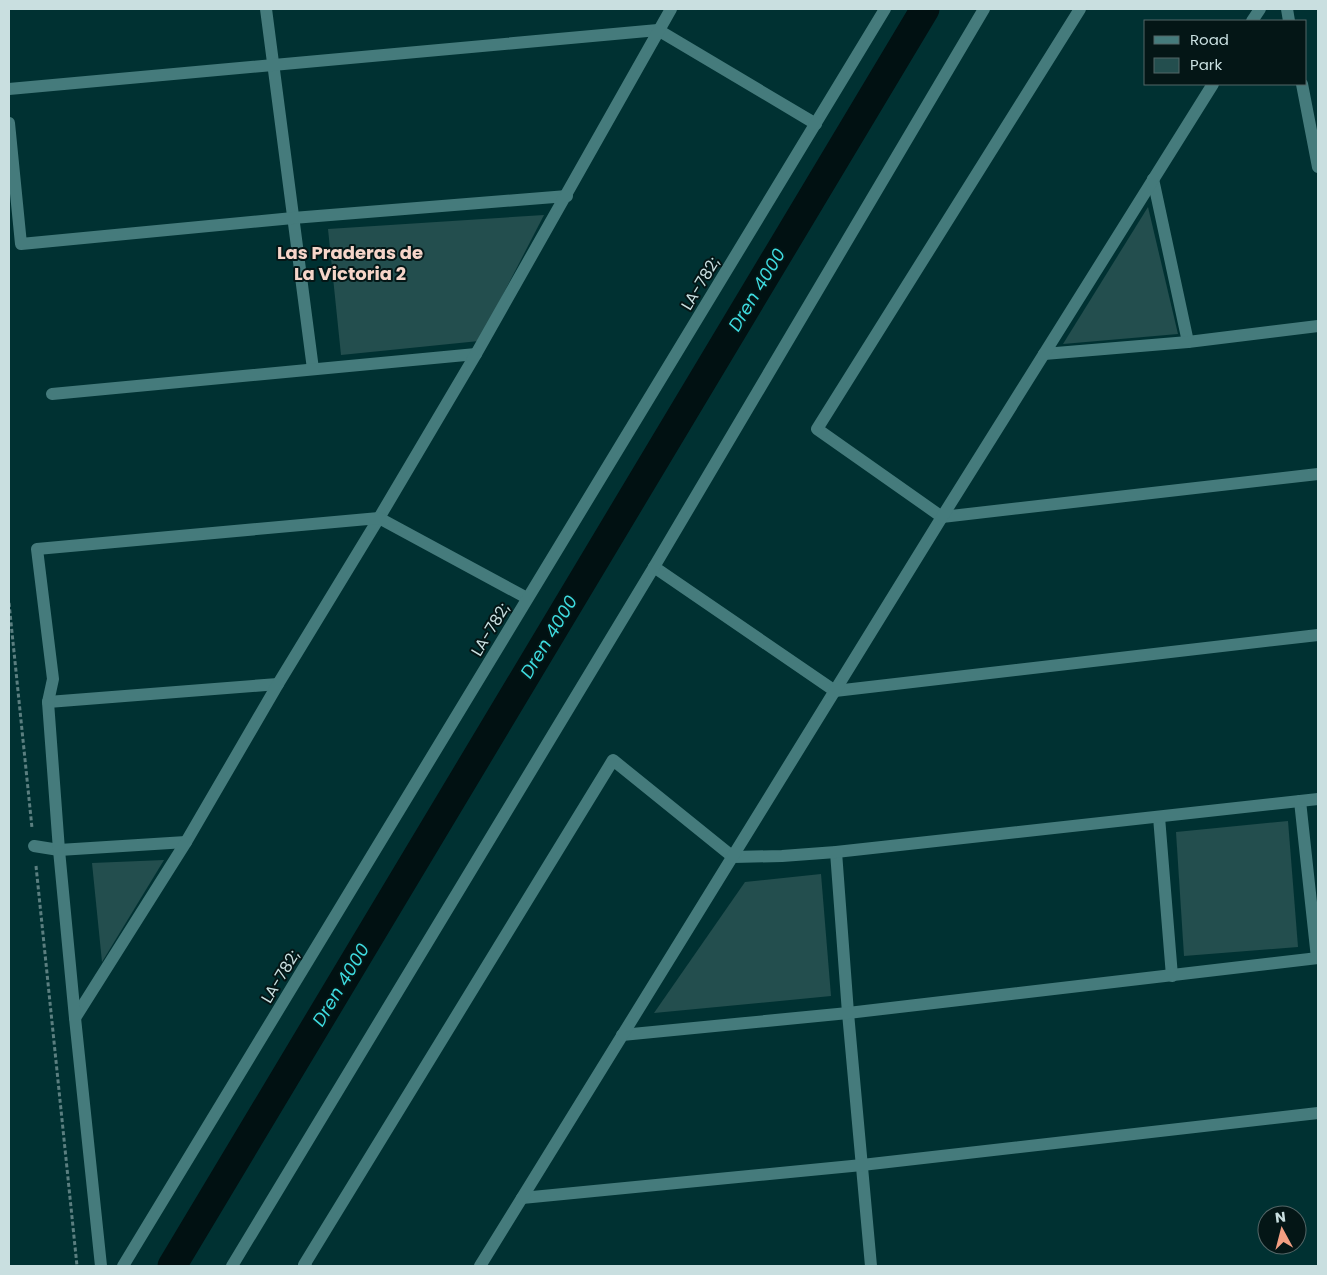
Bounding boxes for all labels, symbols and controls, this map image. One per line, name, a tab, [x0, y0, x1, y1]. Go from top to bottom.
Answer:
legend	[1144, 20, 1307, 85]
text: Road	[1190, 29, 1229, 50]
text: Park	[1190, 54, 1222, 75]
district label: Las Praderas de La Victoria 2	[277, 240, 423, 286]
water label: Dren 4000	[722, 244, 791, 336]
street label: LA-782;	[675, 252, 725, 314]
water label: Dren 4000	[514, 591, 583, 683]
street label: LA-782;	[465, 598, 515, 660]
water label: Dren 4000	[306, 939, 375, 1031]
street label: LA-782;	[255, 945, 305, 1007]
north arrow	[1257, 1205, 1307, 1255]
text: N	[1274, 1207, 1287, 1228]

